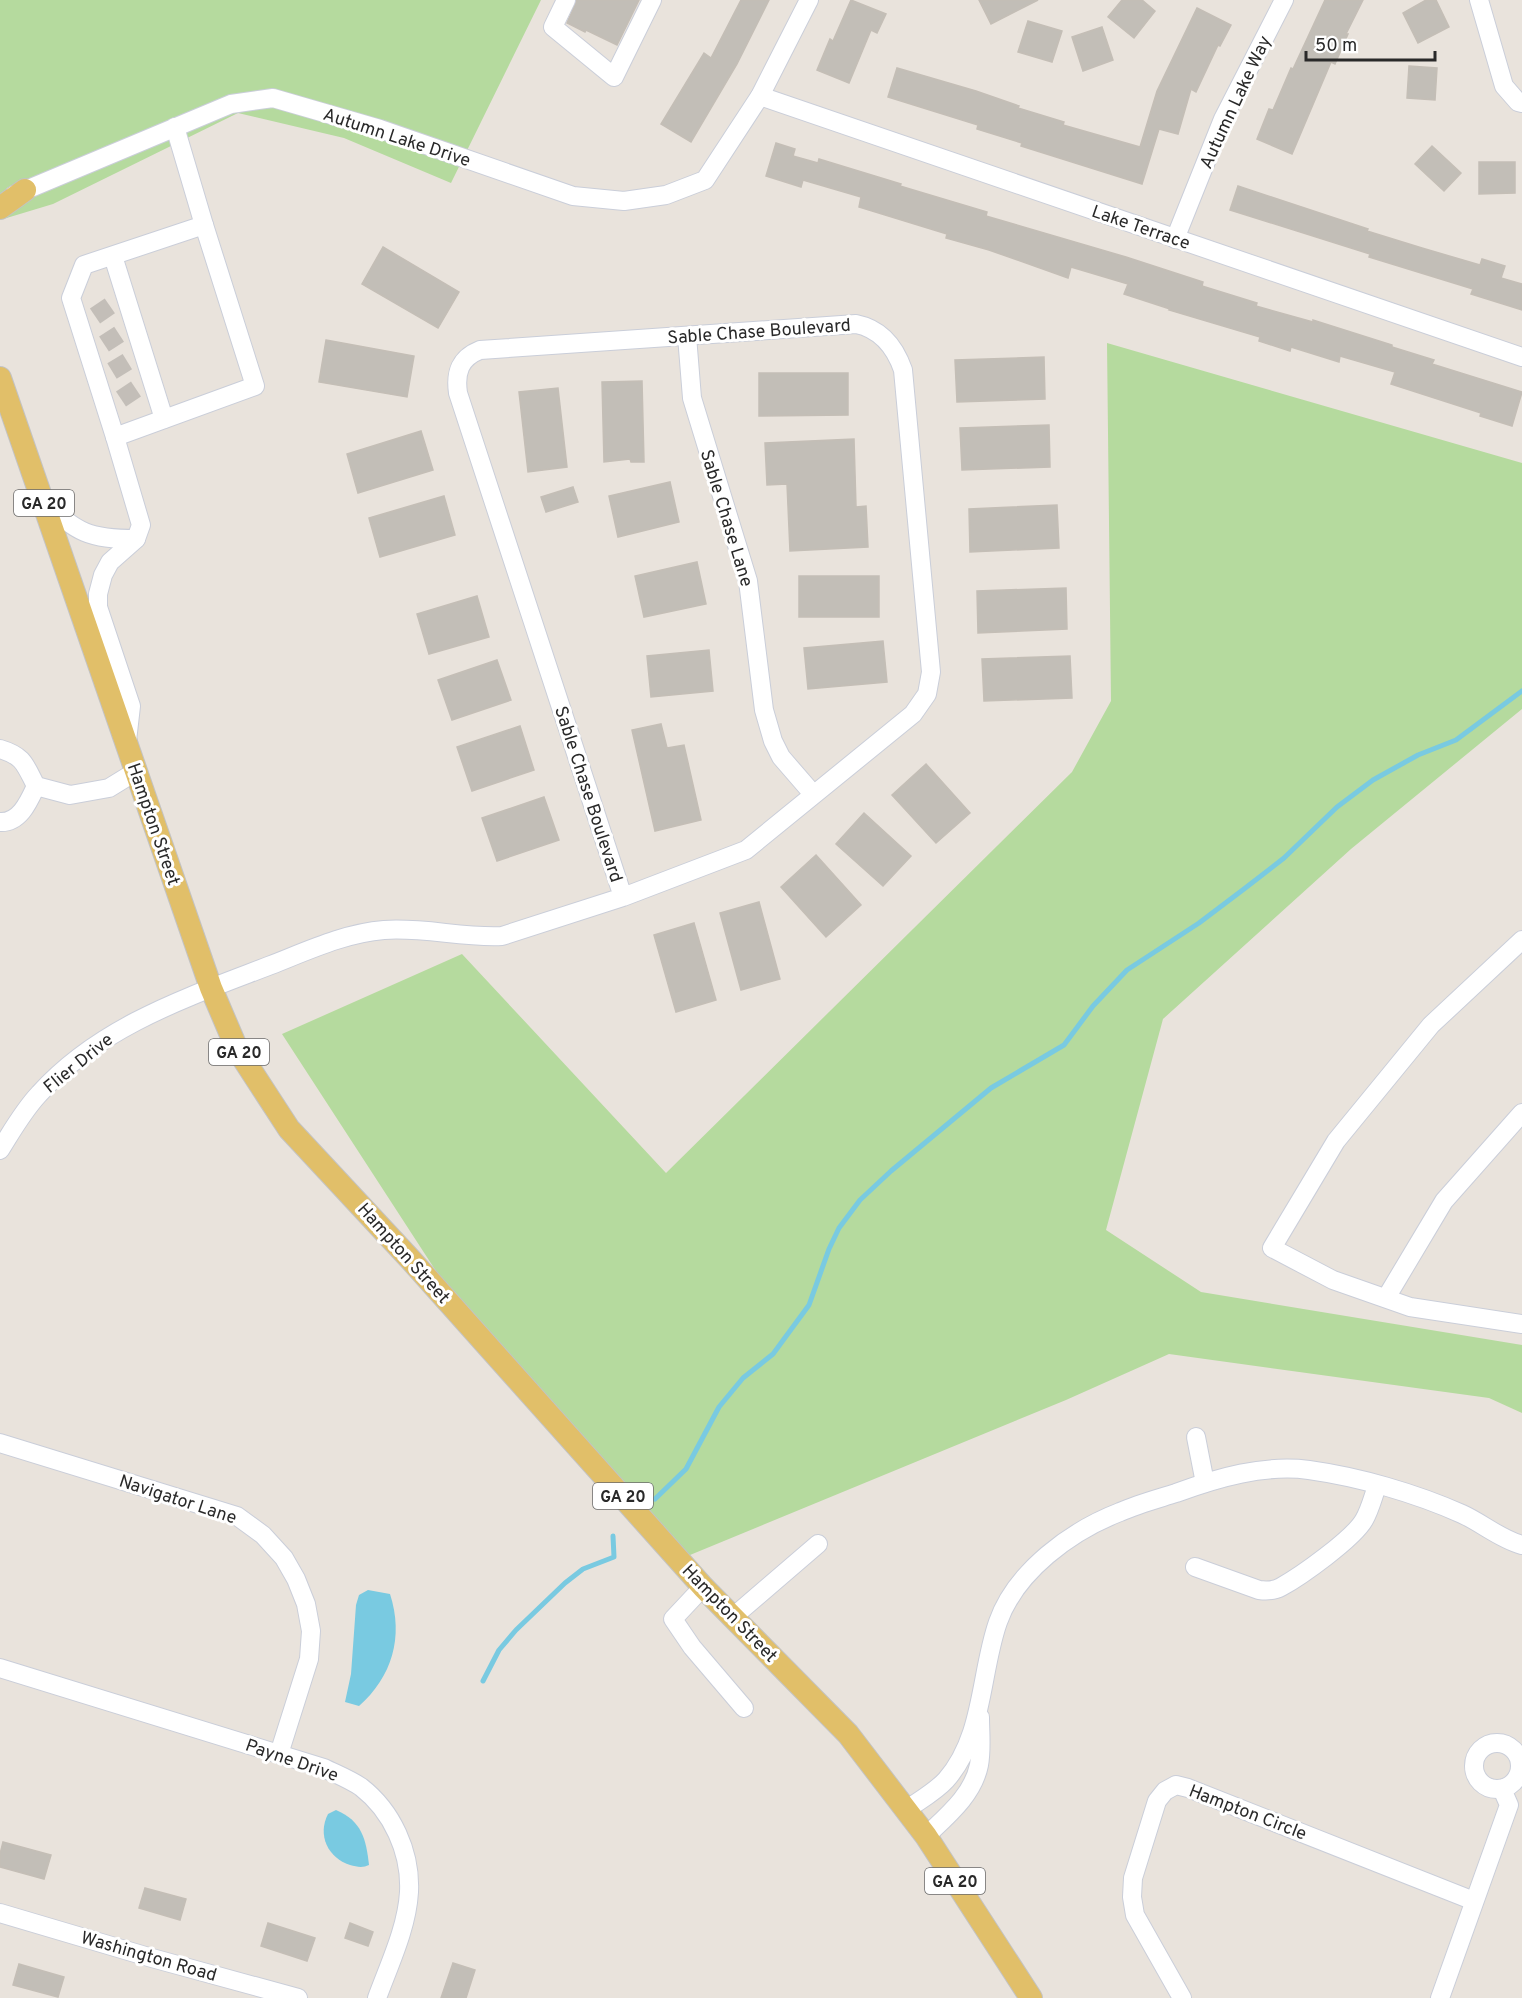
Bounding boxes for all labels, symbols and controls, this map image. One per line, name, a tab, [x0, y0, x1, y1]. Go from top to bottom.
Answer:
scale bar	[1306, 24, 1435, 62]
street label: Autumn Lake Way	[1195, 32, 1277, 173]
text: 50 m	[1315, 35, 1357, 58]
street label: Autumn Lake Drive	[320, 104, 473, 173]
street label: Lake Terrace	[1088, 201, 1193, 256]
street label: Sable Chase Boulevard	[667, 315, 852, 350]
street label: Sable Chase Lane	[694, 447, 757, 590]
road number: GA 20	[14, 490, 74, 516]
street label: Sable Chase Boulevard	[548, 703, 627, 885]
street label: Hampton Street	[121, 760, 184, 889]
street label: Flier Drive	[39, 1029, 118, 1099]
road number: GA 20	[209, 1039, 269, 1065]
street label: Hampton Street	[352, 1199, 454, 1309]
street label: Navigator Lane	[116, 1471, 239, 1530]
road number: GA 20	[593, 1483, 653, 1509]
street label: Hampton Street	[676, 1560, 782, 1668]
street label: Payne Drive	[242, 1735, 341, 1788]
street label: Hampton Circle	[1185, 1780, 1310, 1846]
road number: GA 20	[925, 1868, 985, 1894]
street label: Washington Road	[78, 1927, 219, 1988]

